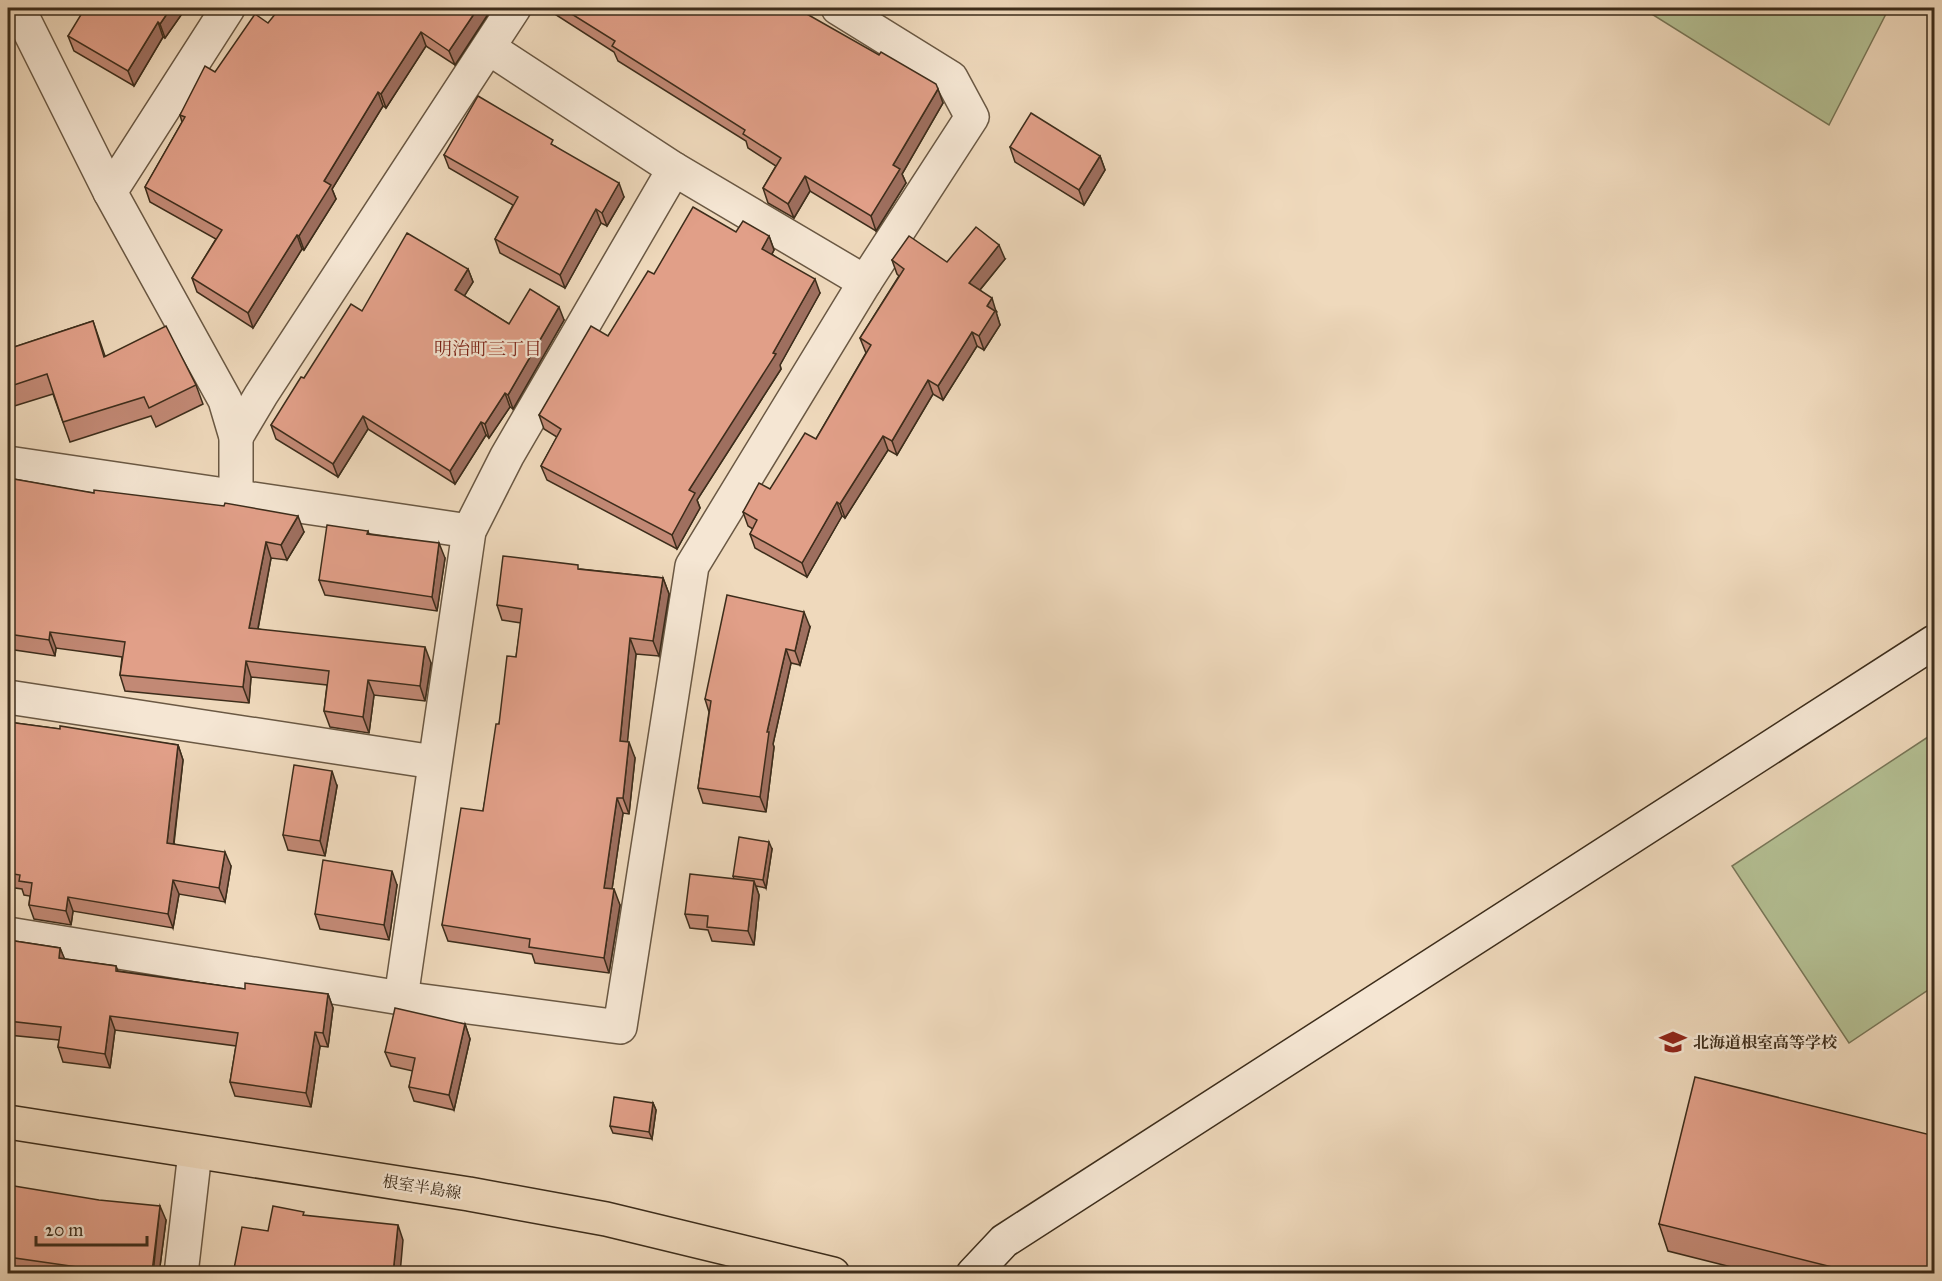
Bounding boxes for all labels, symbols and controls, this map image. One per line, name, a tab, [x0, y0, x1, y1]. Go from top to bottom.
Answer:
district label: 明治町三丁目	[434, 338, 542, 360]
school or university icon: 北海道根室高等学校	[1658, 1027, 1688, 1057]
place label: 北海道根室高等学校	[1693, 1033, 1838, 1052]
street label: 根室半島線	[381, 1171, 463, 1203]
scale bar	[36, 1209, 147, 1247]
text: 20 m	[45, 1219, 83, 1241]

